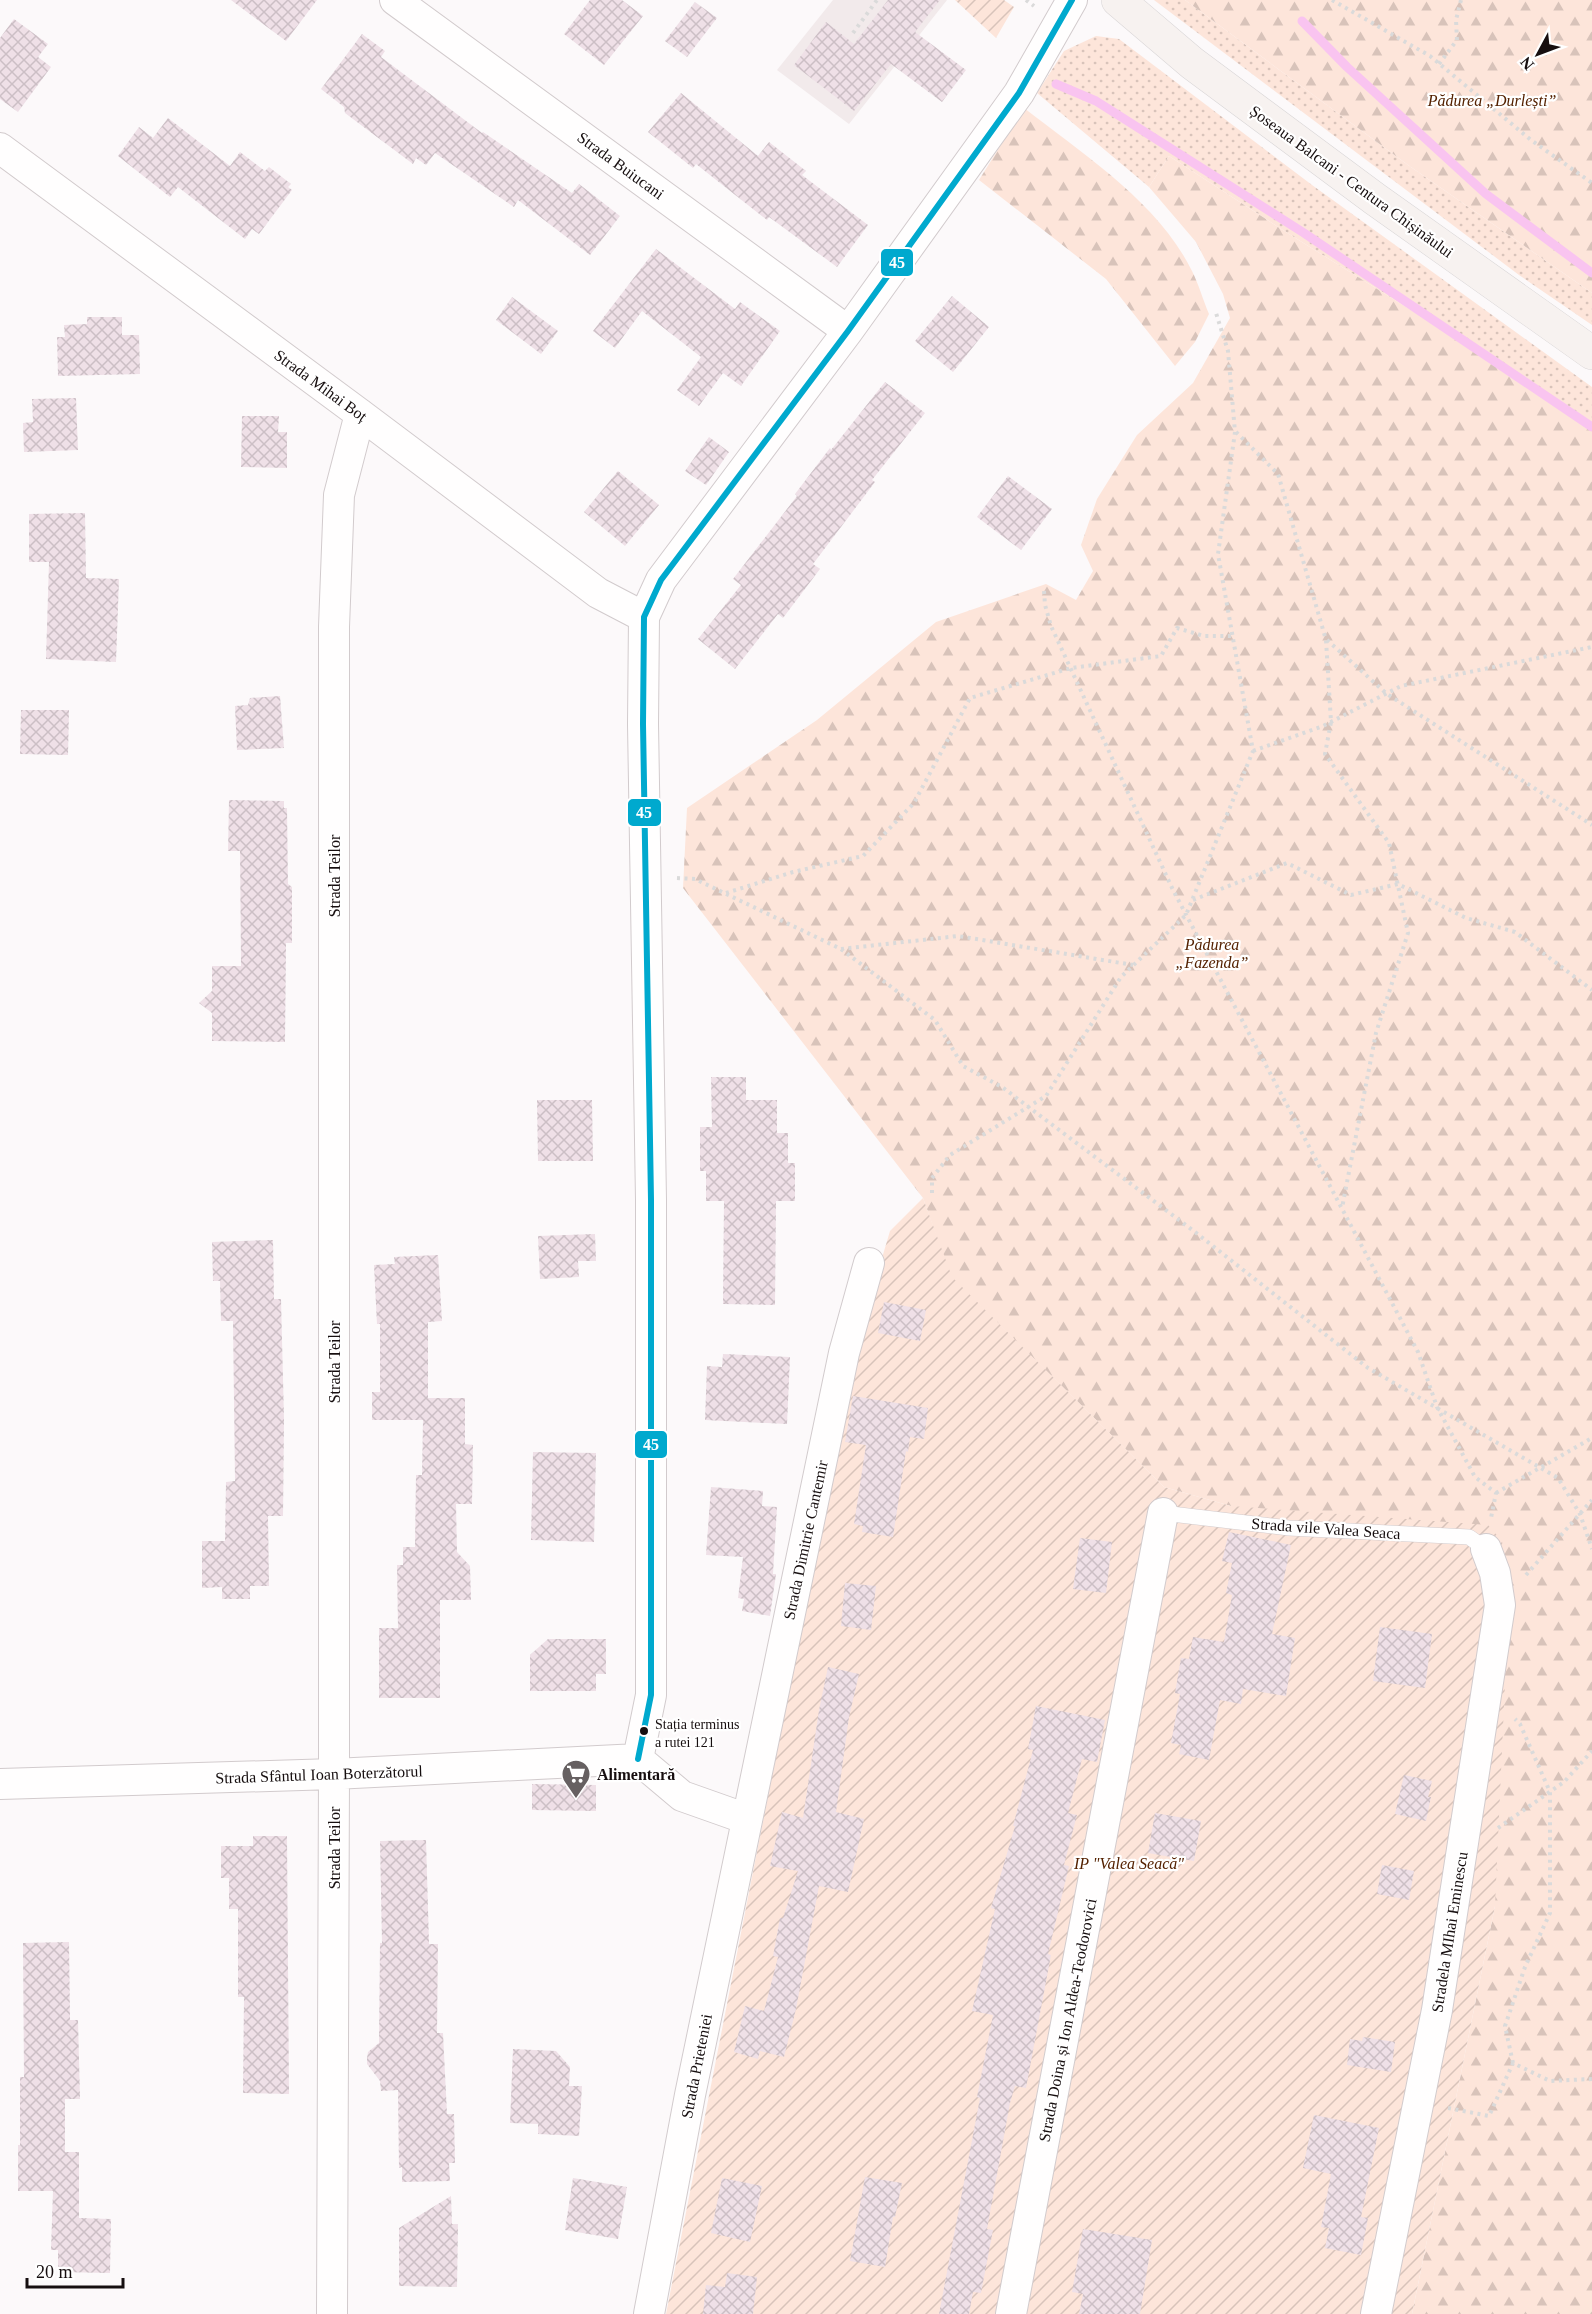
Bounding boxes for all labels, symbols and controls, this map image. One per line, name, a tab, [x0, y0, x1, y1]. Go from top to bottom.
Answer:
north arrow	[1508, 24, 1568, 84]
text: N	[1517, 53, 1537, 73]
park label: Pădurea „Durlești”	[1427, 92, 1556, 110]
street label: Șoseaua Balcani - Centura Chișinăului	[1246, 102, 1457, 262]
street label: Strada Buiucani	[574, 128, 668, 203]
line badge: 45	[880, 248, 914, 277]
text: 45	[889, 254, 905, 271]
street label: Strada Mihai Boț	[271, 346, 371, 426]
line badge: 45	[627, 798, 662, 827]
text: 45	[636, 804, 652, 821]
street label: Strada Teilor	[326, 834, 343, 917]
park label: Pădurea „Fazenda”	[1176, 936, 1249, 971]
street label: Strada Teilor	[326, 1320, 343, 1403]
line badge: 45	[634, 1430, 668, 1459]
text: 45	[643, 1436, 659, 1453]
street label: Strada Dimitrie Cantemir	[780, 1458, 831, 1621]
street label: Strada vile Valea Seaca	[1251, 1515, 1401, 1542]
place label: Stația terminus a rutei 121	[655, 1717, 739, 1750]
marker: Stația terminus a rutei 121	[638, 1725, 650, 1737]
supermarket icon: Alimentară	[560, 1758, 592, 1800]
street label: Strada Sfântul Ioan Boterzătorul	[215, 1762, 424, 1787]
place label: Alimentară	[597, 1766, 675, 1783]
street label: Strada Teilor	[326, 1806, 343, 1889]
street label: Stradela MIhai Eminescu	[1428, 1850, 1471, 2014]
park label: IP "Valea Seacă"	[1073, 1855, 1184, 1872]
street label: Strada Doina și Ion Aldea-Teodorovici	[1036, 1896, 1101, 2143]
street label: Strada Prieteniei	[678, 2012, 715, 2120]
scale bar	[27, 2251, 123, 2289]
text: 20 m	[36, 2262, 73, 2282]

